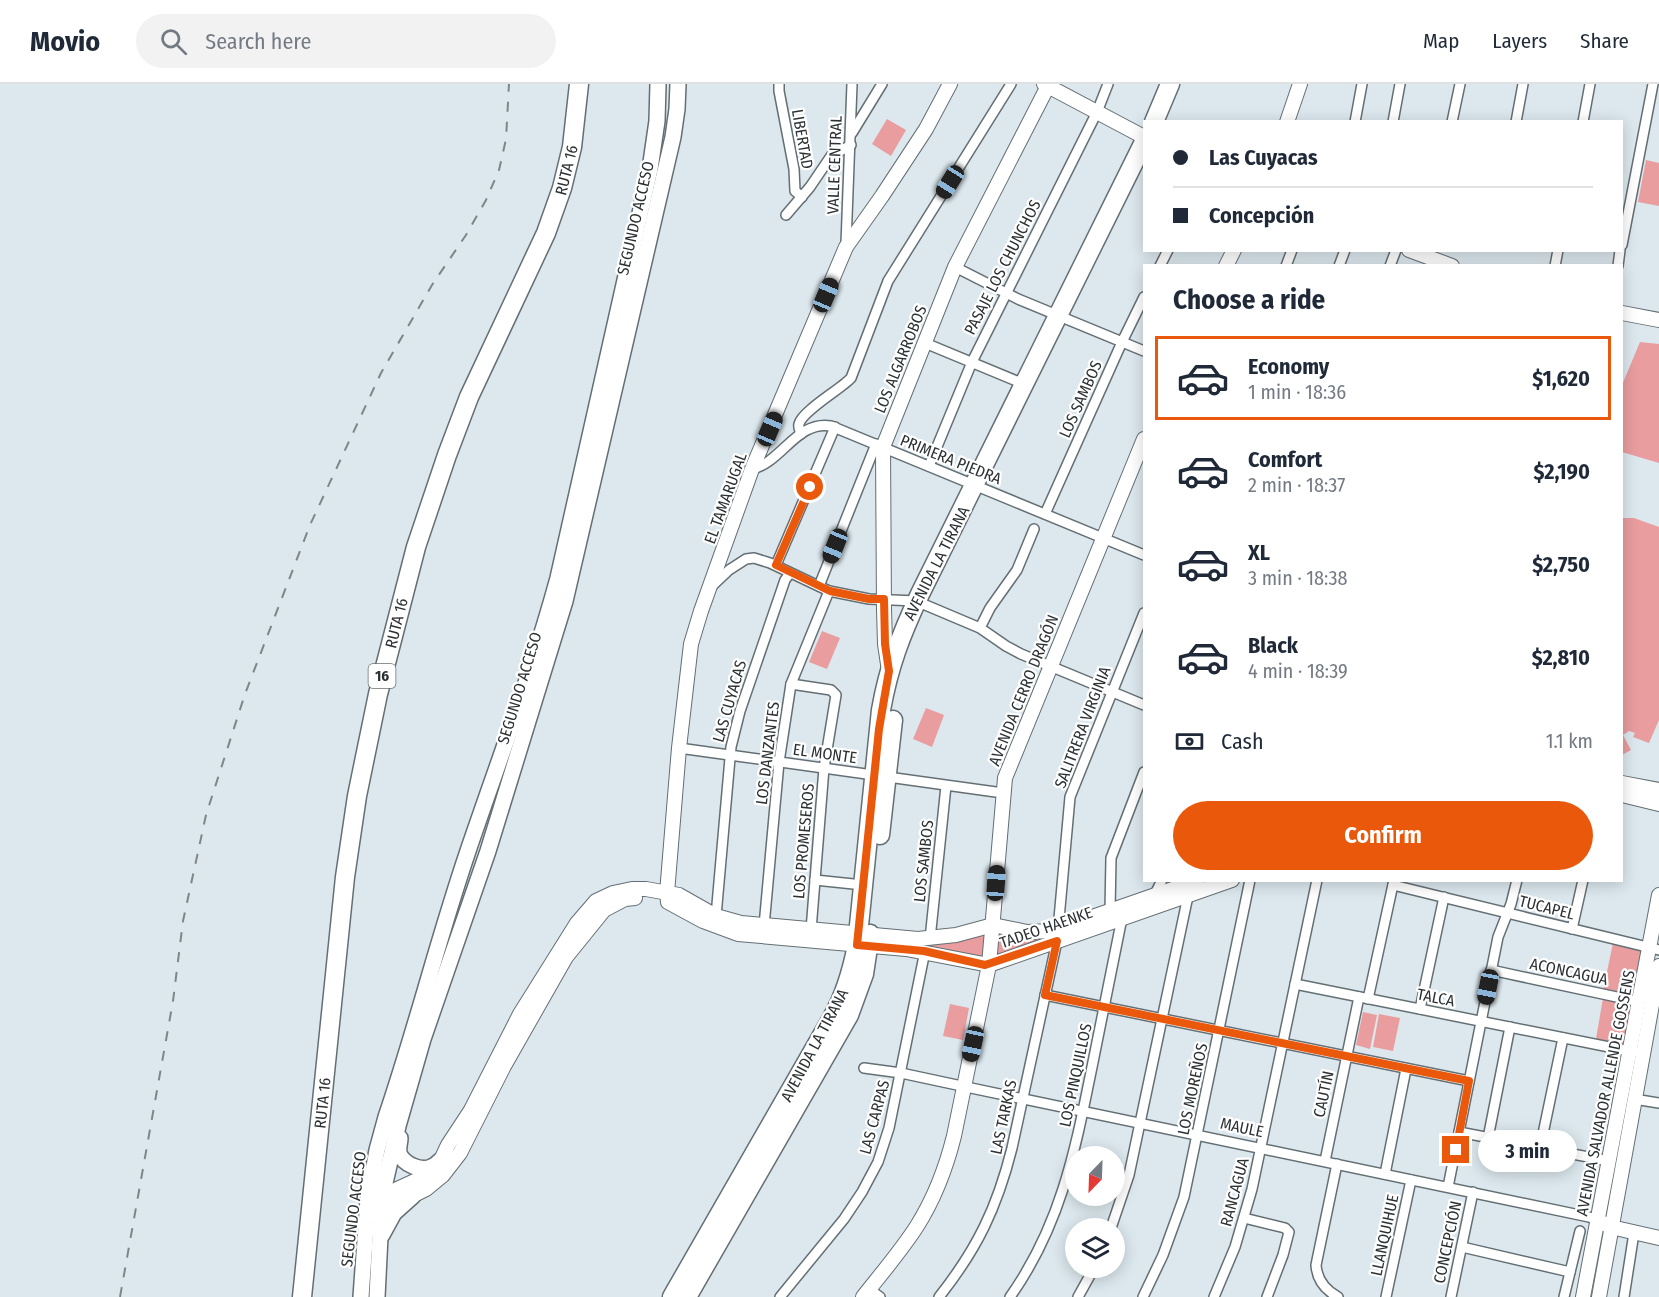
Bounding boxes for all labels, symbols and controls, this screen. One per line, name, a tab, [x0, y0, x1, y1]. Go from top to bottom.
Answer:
search box	[136, 14, 556, 68]
text: Movio	[30, 25, 100, 58]
icon: search	[157, 25, 190, 58]
text: Search here	[205, 28, 311, 55]
text: Map	[1423, 28, 1459, 54]
text: Layers	[1492, 28, 1547, 54]
text: Share	[1580, 28, 1629, 54]
street label: LIBERTAD	[788, 108, 817, 170]
street label: VALLE CENTRAL	[823, 115, 846, 215]
street label: RUTA 16	[551, 143, 582, 197]
text: Las Cuyacas	[1209, 144, 1318, 171]
street label: SEGUNDO ACCESO	[613, 159, 658, 277]
car	[933, 162, 967, 202]
street label: PASAJE LOS CHUNCHOS	[960, 197, 1045, 338]
text: Concepción	[1209, 202, 1314, 229]
car	[811, 275, 841, 315]
text: Choose a ride	[1173, 284, 1325, 316]
street label: LOS ALGARROBOS	[870, 302, 931, 416]
icon: car	[1176, 351, 1230, 405]
text: Economy	[1248, 353, 1329, 380]
street label: LOS SAMBOS	[1055, 358, 1106, 441]
text: $1,620	[1532, 365, 1590, 392]
text: 1 min · 18:36	[1248, 380, 1346, 404]
car	[755, 409, 785, 449]
street label: PRIMERA PIEDRA	[897, 431, 1005, 489]
icon: car	[1176, 444, 1230, 498]
text: Comfort	[1248, 446, 1322, 473]
street label: EL TAMARUGAL	[700, 450, 751, 546]
text: $2,190	[1534, 458, 1590, 485]
route start	[796, 473, 823, 500]
text: 2 min · 18:37	[1248, 473, 1345, 497]
street label: AVENIDA LA TIRANA	[900, 503, 974, 623]
car	[820, 526, 850, 566]
icon: car	[1176, 537, 1230, 591]
text: XL	[1248, 539, 1270, 566]
text: $2,750	[1532, 551, 1590, 578]
text: 3 min · 18:38	[1248, 566, 1348, 590]
street label: RUTA 16	[381, 596, 412, 650]
street label: AVENIDA CERRO DRAGÓN	[984, 612, 1062, 768]
street label: SEGUNDO ACCESO	[493, 630, 546, 746]
icon: car	[1176, 630, 1230, 684]
text: Black	[1248, 632, 1298, 659]
text: $2,810	[1532, 644, 1590, 671]
street label: LAS CUYACAS	[709, 658, 750, 744]
text: 4 min · 18:39	[1248, 659, 1348, 683]
street label: SALITRERA VIRGINIA	[1051, 663, 1115, 791]
road number: 16	[368, 664, 395, 688]
street label: LOS DANZANTES	[752, 700, 783, 806]
icon: cash	[1173, 725, 1206, 758]
text: Cash	[1221, 728, 1264, 755]
text: 1.1 km	[1546, 729, 1593, 753]
street label: EL MONTE	[792, 740, 858, 767]
street label: LOS PROMESEROS	[789, 783, 818, 900]
button: Confirm	[1173, 801, 1593, 870]
street label: LOS SAMBOS	[910, 819, 937, 903]
car	[986, 864, 1006, 902]
street label: TUCAPEL	[1517, 891, 1577, 924]
street label: TADEO HAENKE	[997, 903, 1095, 952]
street label: ACONCAGUA	[1528, 954, 1610, 989]
car	[1476, 968, 1500, 1006]
street label: AVENIDA SALVADOR ALLENDE GOSSENS	[1572, 969, 1639, 1218]
street label: AVENIDA LA TIRANA	[777, 985, 852, 1105]
street label: TALCA	[1415, 985, 1457, 1011]
street label: LOS PINQUILLOS	[1055, 1021, 1096, 1129]
car	[960, 1025, 986, 1063]
street label: LOS MOREÑOS	[1173, 1041, 1211, 1137]
street label: CAUTÍN	[1309, 1069, 1338, 1119]
street label: RUTA 16	[310, 1077, 335, 1129]
street label: LAS CARPAS	[855, 1078, 894, 1156]
street label: LAS TARKAS	[986, 1078, 1021, 1156]
street label: MAULE	[1219, 1114, 1265, 1141]
callout: 3 min	[1477, 1129, 1576, 1171]
route end	[1442, 1136, 1469, 1163]
text: 3 min	[1505, 1139, 1550, 1163]
north arrow	[1065, 1146, 1125, 1206]
map controls	[1065, 1146, 1125, 1278]
street label: SEGUNDO ACCESO	[337, 1150, 370, 1268]
street label: RANCAGUA	[1216, 1155, 1253, 1228]
street label: LLANQUIHUE	[1367, 1193, 1402, 1277]
street label: CONCEPCIÓN	[1430, 1199, 1465, 1285]
button: layers	[1065, 1218, 1125, 1278]

